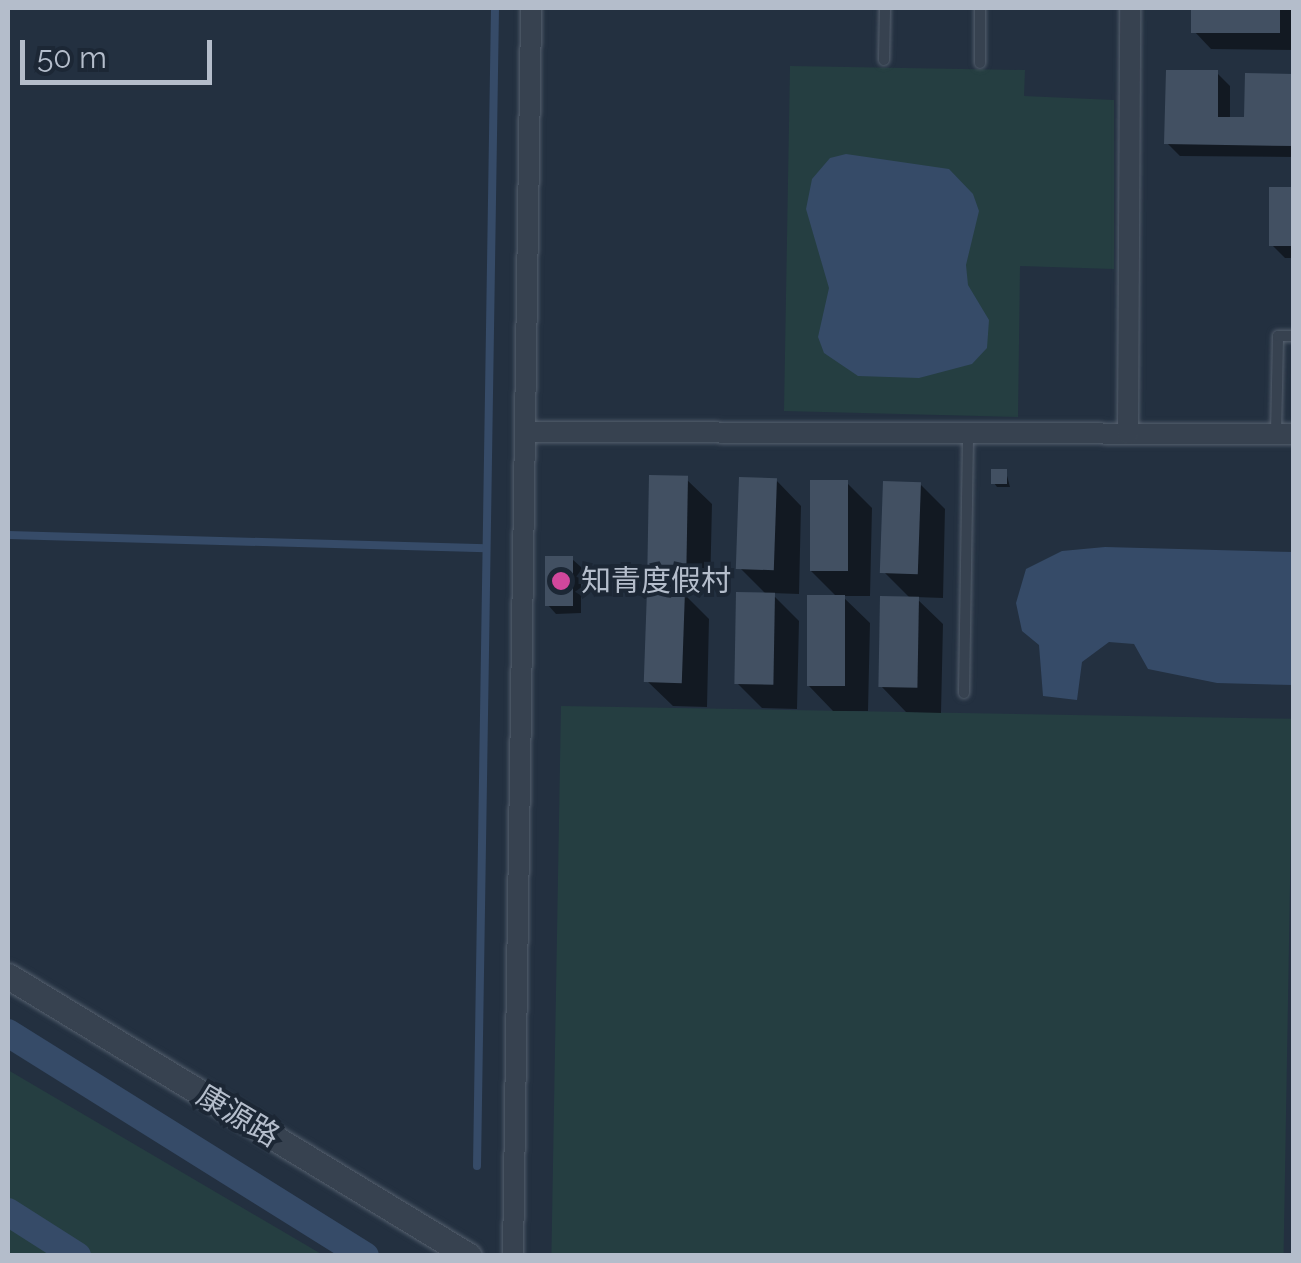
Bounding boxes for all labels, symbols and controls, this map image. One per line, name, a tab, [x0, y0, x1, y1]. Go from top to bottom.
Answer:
scale bar	[25, 20, 218, 82]
text: 50 m	[37, 40, 107, 75]
place label: 知青度假村	[581, 563, 731, 599]
marker: 知青度假村	[550, 570, 572, 592]
street label: 康源路	[190, 1077, 286, 1155]

